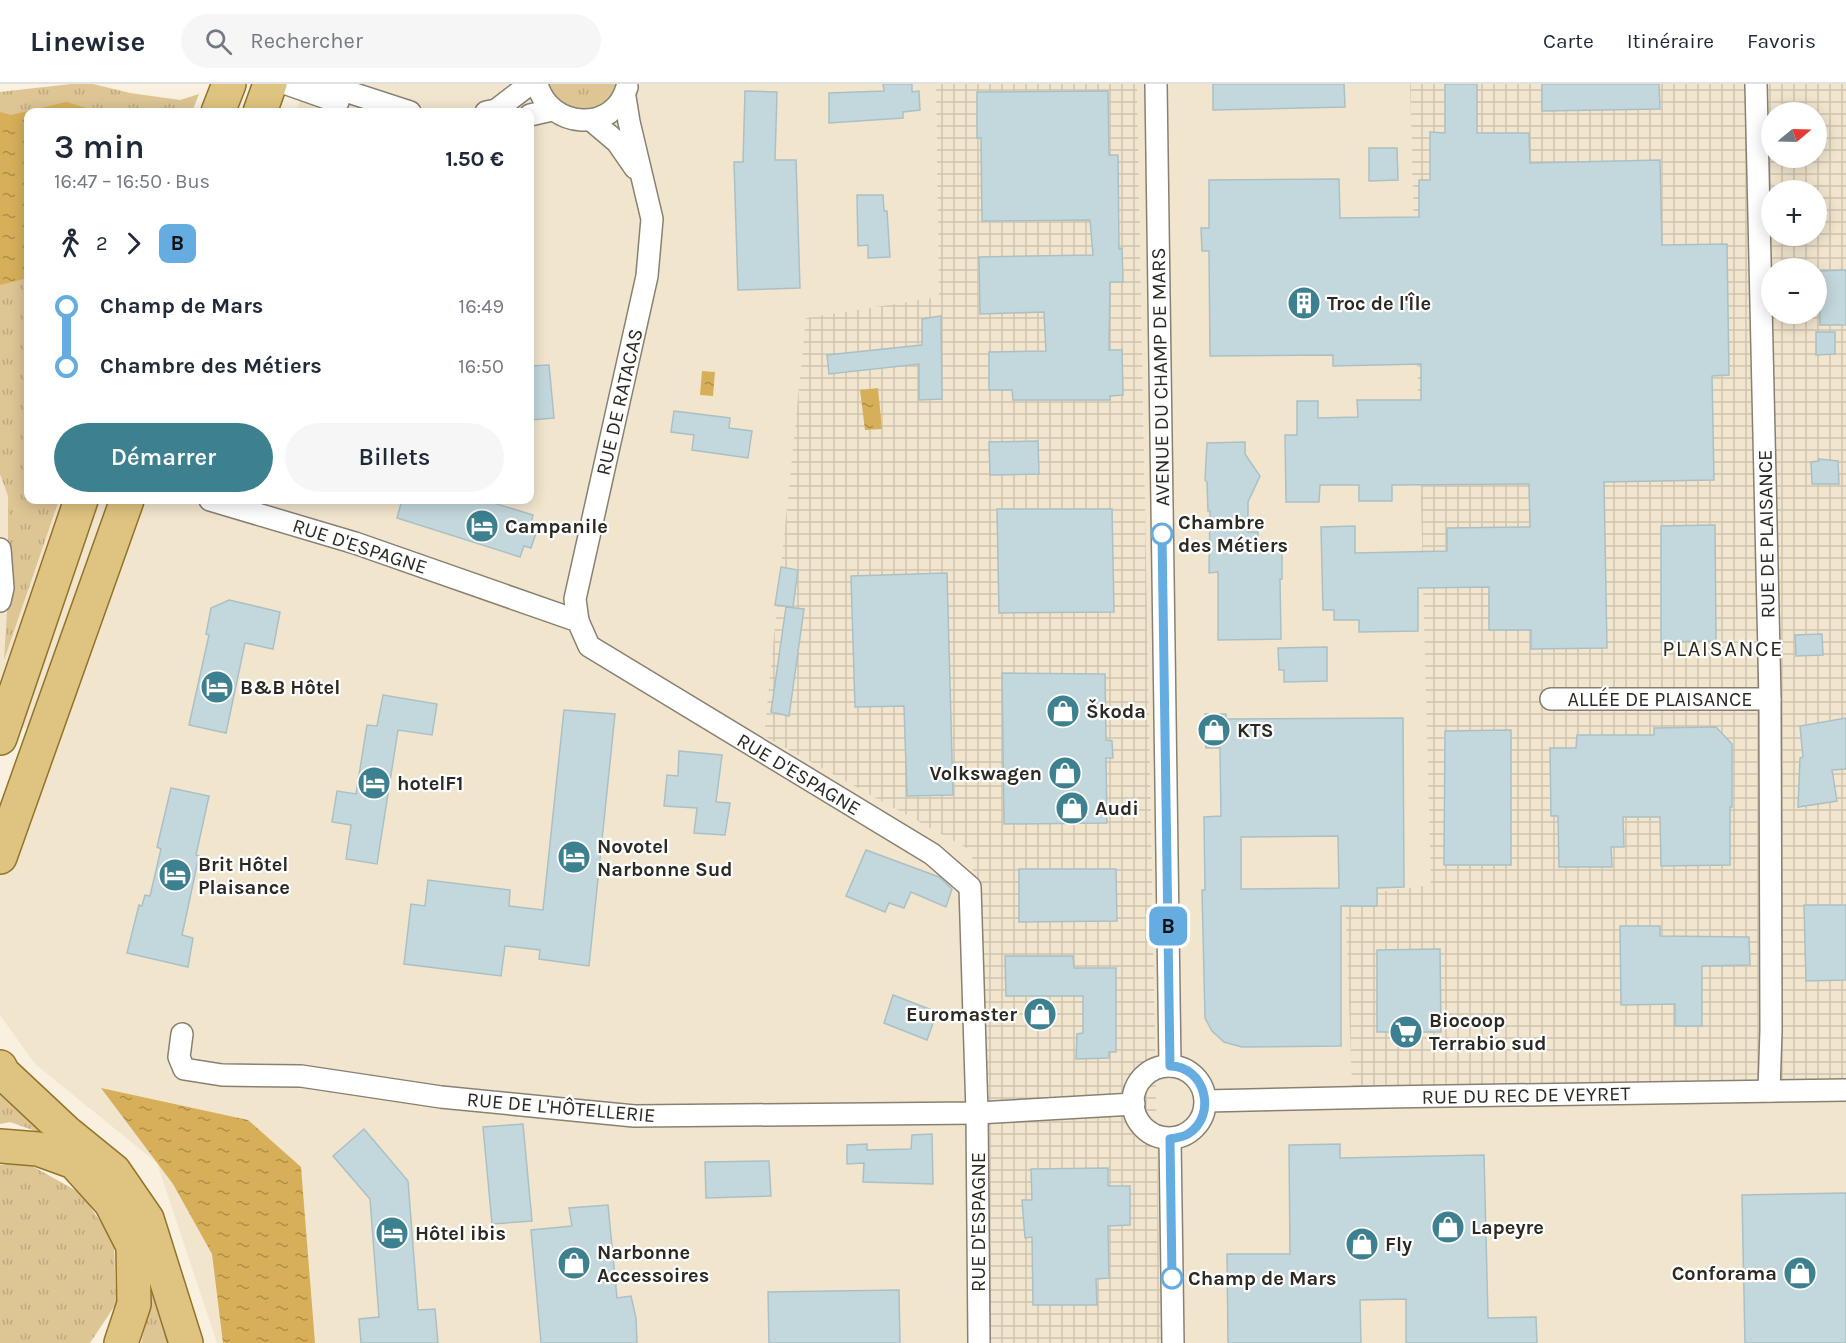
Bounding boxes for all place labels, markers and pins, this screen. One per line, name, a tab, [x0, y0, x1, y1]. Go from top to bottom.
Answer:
building icon: Troc de l'Île	[1286, 285, 1322, 321]
place label: Troc de l'Île	[1327, 291, 1431, 315]
hotel icon: Campanile	[464, 508, 500, 544]
place label: Chambre des Métiers	[1178, 511, 1288, 557]
place label: Campanile	[505, 515, 608, 538]
marker: Chambre des Métiers	[1151, 523, 1173, 545]
hotel icon: B&B Hôtel	[199, 669, 235, 705]
place label: B&B Hôtel	[240, 676, 340, 699]
shop icon: Škoda	[1045, 693, 1081, 729]
place label: Škoda	[1086, 698, 1146, 723]
shop icon: KTS	[1196, 712, 1232, 748]
place label: KTS	[1237, 719, 1273, 742]
shop icon: Volkswagen	[1047, 755, 1083, 791]
place label: Volkswagen	[929, 762, 1042, 785]
hotel icon: hotelF1	[356, 765, 392, 801]
place label: hotelF1	[397, 772, 463, 795]
shop icon: Audi	[1054, 790, 1090, 826]
place label: Audi	[1095, 797, 1139, 820]
place label: Novotel Narbonne Sud	[597, 835, 733, 881]
hotel icon: Novotel Narbonne Sud	[556, 839, 592, 875]
place label: Brit Hôtel Plaisance	[198, 853, 290, 899]
hotel icon: Brit Hôtel Plaisance	[157, 857, 193, 893]
shop icon: Euromaster	[1022, 996, 1058, 1032]
place label: Euromaster	[906, 1003, 1017, 1026]
place label: Biocoop Terrabio sud	[1429, 1009, 1547, 1055]
supermarket icon: Biocoop Terrabio sud	[1388, 1014, 1424, 1050]
shop icon: Lapeyre	[1430, 1209, 1466, 1245]
hotel icon: Hôtel ibis	[374, 1215, 410, 1251]
place label: Lapeyre	[1471, 1216, 1544, 1239]
place label: Hôtel ibis	[415, 1222, 506, 1245]
shop icon: Fly	[1344, 1226, 1380, 1262]
place label: Fly	[1385, 1233, 1412, 1256]
place label: Narbonne Accessoires	[597, 1241, 709, 1287]
shop icon: Narbonne Accessoires	[556, 1245, 592, 1281]
shop icon: Conforama	[1782, 1255, 1818, 1291]
place label: Conforama	[1672, 1262, 1777, 1285]
marker: Champ de Mars	[1161, 1267, 1183, 1289]
place label: Champ de Mars	[1188, 1267, 1337, 1290]

